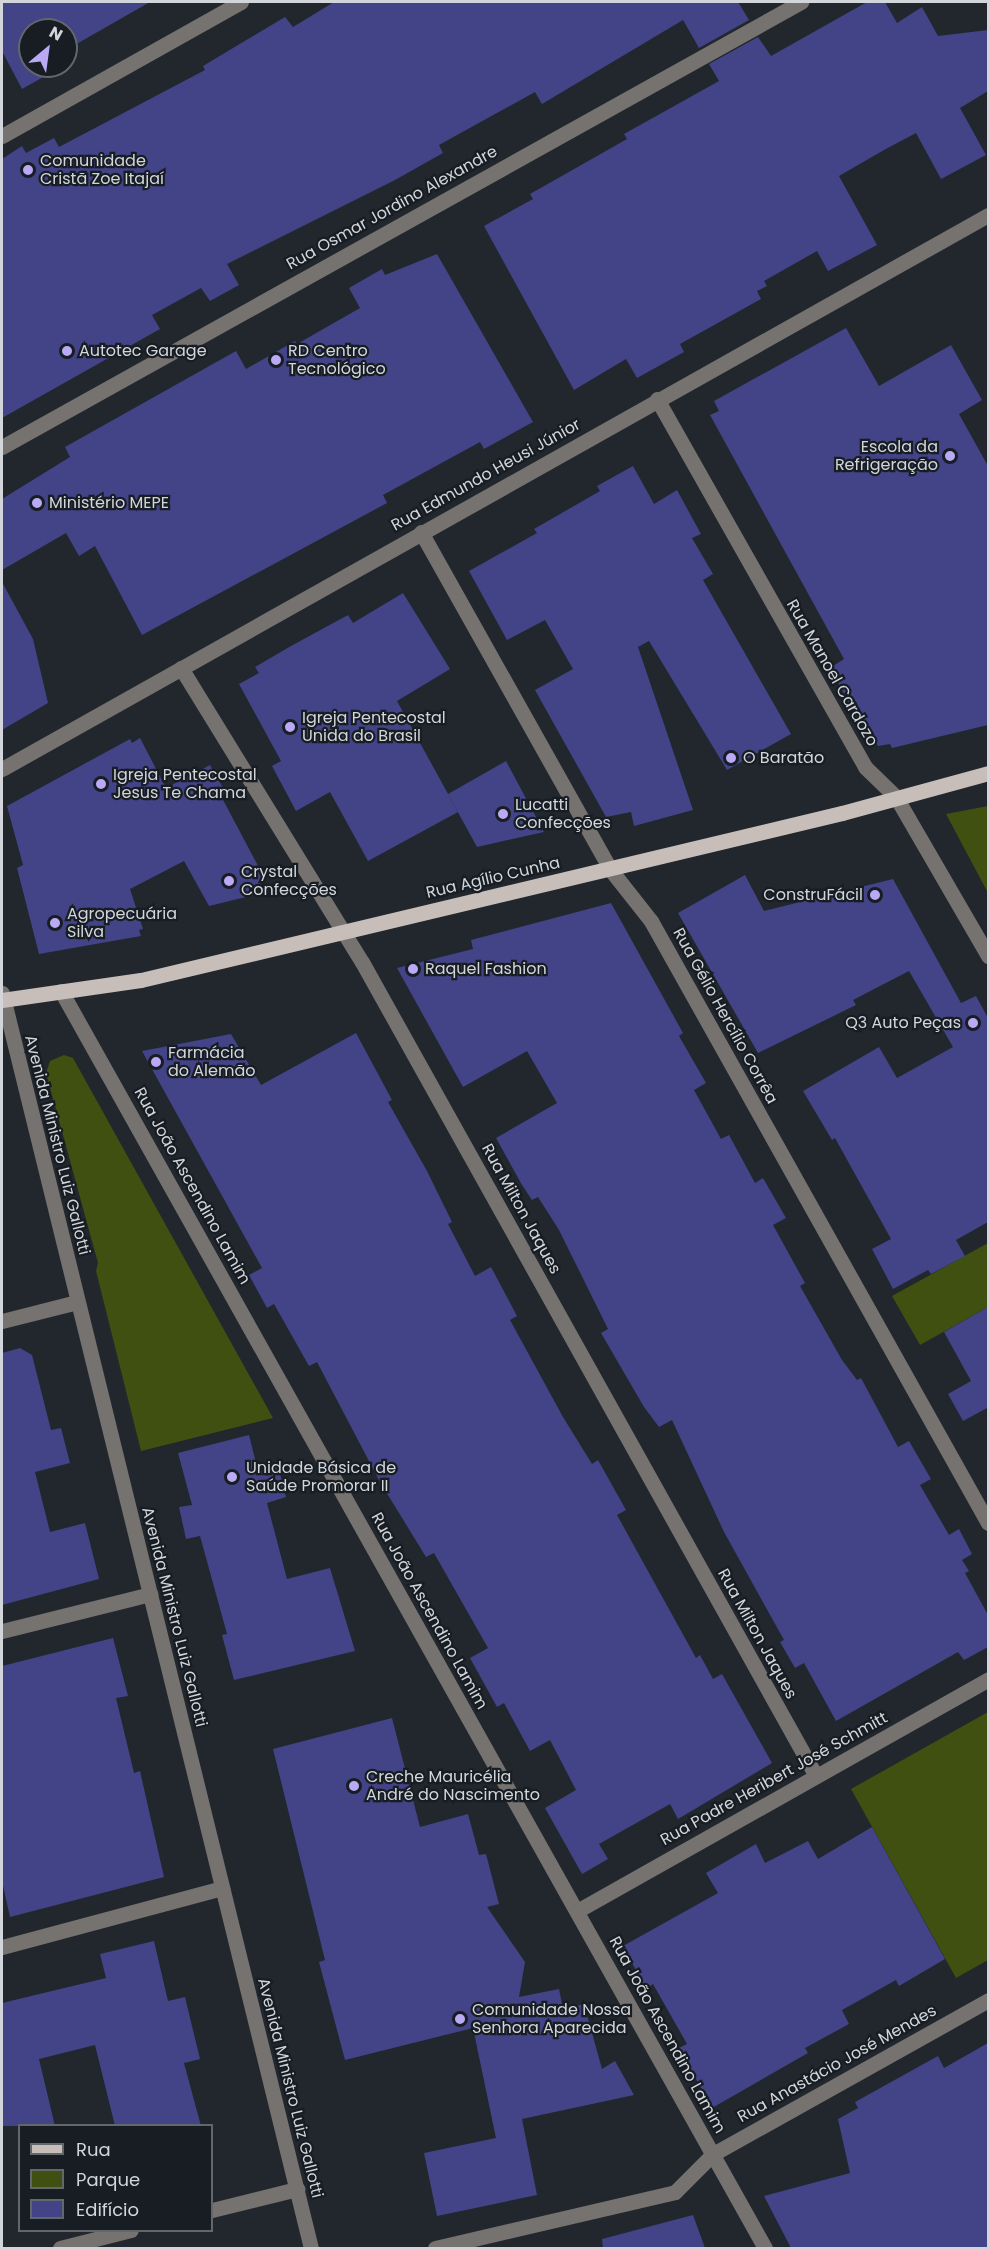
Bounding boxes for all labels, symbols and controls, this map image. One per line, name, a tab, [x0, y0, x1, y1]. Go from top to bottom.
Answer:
north arrow	[18, 18, 78, 78]
text: N	[45, 21, 67, 47]
street label: Rua Osmar Jordino Alexandre	[283, 142, 501, 274]
place label: Comunidade Cristã Zoe Itajaí	[40, 151, 164, 189]
marker: Comunidade Cristã Zoe Itajaí	[21, 163, 35, 177]
place label: Autotec Garage	[79, 341, 207, 361]
place label: RD Centro Tecnológico	[288, 341, 386, 379]
marker: Autotec Garage	[60, 344, 74, 358]
marker: RD Centro Tecnológico	[269, 353, 283, 367]
street label: Rua Edmundo Heusi Júnior	[388, 415, 584, 535]
place label: Escola da Refrigeração	[835, 437, 938, 475]
marker: Escola da Refrigeração	[943, 449, 957, 463]
place label: Ministério MEPE	[49, 493, 169, 513]
marker: Ministério MEPE	[30, 496, 44, 510]
street label: Rua Manoel Cardozo	[782, 596, 882, 750]
place label: Igreja Pentecostal Unida do Brasil	[302, 708, 446, 746]
marker: Igreja Pentecostal Unida do Brasil	[283, 720, 297, 734]
place label: O Baratão	[743, 748, 824, 768]
marker: O Baratão	[724, 751, 738, 765]
place label: Igreja Pentecostal Jesus Te Chama	[113, 765, 257, 803]
marker: Igreja Pentecostal Jesus Te Chama	[94, 777, 108, 791]
place label: Lucatti Confecções	[515, 795, 611, 833]
marker: Lucatti Confecções	[496, 807, 510, 821]
street label: Rua Agílio Cunha	[424, 853, 562, 903]
place label: Crystal Confecções	[241, 862, 337, 900]
marker: Crystal Confecções	[222, 874, 236, 888]
place label: ConstruFácil	[763, 885, 863, 905]
marker: ConstruFácil	[868, 888, 882, 902]
place label: Agropecuária Silva	[67, 904, 177, 942]
marker: Agropecuária Silva	[48, 916, 62, 930]
street label: Rua Gélio Hercílio Corrêa	[669, 925, 781, 1107]
place label: Raquel Fashion	[425, 959, 547, 979]
marker: Raquel Fashion	[406, 962, 420, 976]
place label: Q3 Auto Peças	[845, 1013, 961, 1033]
marker: Q3 Auto Peças	[966, 1016, 980, 1030]
street label: Avenida Ministro Luiz Gallotti	[20, 1033, 94, 1257]
place label: Farmácia do Alemão	[168, 1043, 256, 1081]
marker: Farmácia do Alemão	[149, 1055, 163, 1069]
street label: Rua João Ascendino Lamim	[130, 1084, 254, 1288]
street label: Rua Milton Jaques	[477, 1141, 565, 1277]
place label: Unidade Básica de Saúde Promorar II	[246, 1458, 396, 1496]
marker: Unidade Básica de Saúde Promorar II	[223, 1468, 241, 1486]
street label: Avenida Ministro Luiz Gallotti	[137, 1505, 211, 1729]
street label: Rua João Ascendino Lamim	[367, 1509, 491, 1713]
street label: Rua Milton Jaques	[713, 1566, 801, 1702]
street label: Rua Padre Heribert José Schmitt	[657, 1708, 891, 1850]
place label: Creche Mauricélia André do Nascimento	[366, 1767, 540, 1805]
marker: Creche Mauricélia André do Nascimento	[347, 1779, 361, 1793]
street label: Rua João Ascendino Lamim	[605, 1933, 729, 2137]
street label: Avenida Ministro Luiz Gallotti	[253, 1976, 327, 2200]
place label: Comunidade Nossa Senhora Aparecida	[472, 2000, 631, 2038]
street label: Rua Anastácio José Mendes	[734, 2001, 940, 2127]
marker: Comunidade Nossa Senhora Aparecida	[453, 2012, 467, 2026]
legend	[18, 2124, 213, 2232]
text: Rua	[76, 2137, 111, 2162]
text: Parque	[76, 2167, 140, 2192]
text: Edifício	[76, 2197, 139, 2222]

